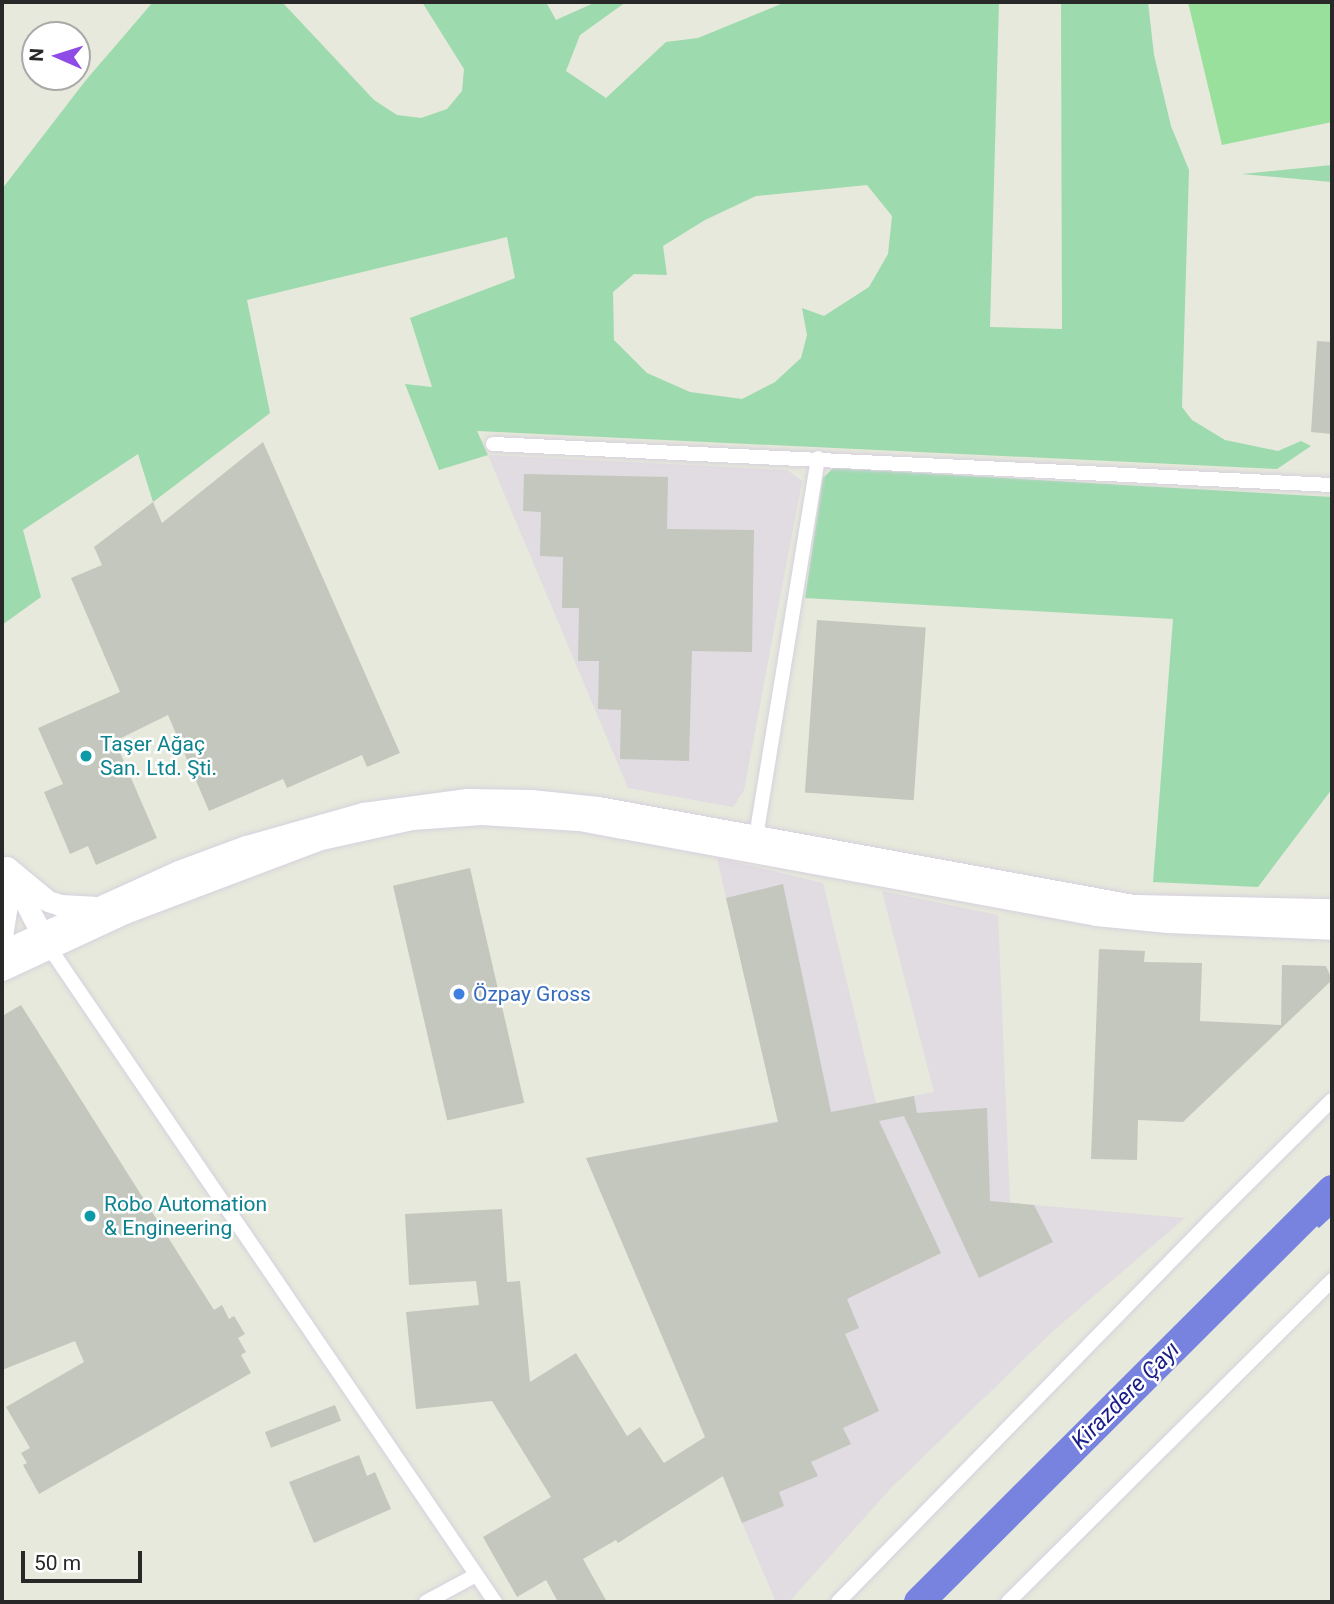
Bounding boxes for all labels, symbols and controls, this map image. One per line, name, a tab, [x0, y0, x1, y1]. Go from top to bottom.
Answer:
north arrow	[21, 21, 91, 91]
text: N	[25, 48, 48, 62]
place label: Taşer Ağaç San. Ltd. Şti.	[100, 731, 217, 781]
marker: Taşer Ağaç San. Ltd. Şti.	[78, 748, 94, 764]
place label: Özpay Gross	[473, 981, 591, 1007]
marker: Özpay Gross	[451, 986, 467, 1002]
place label: Robo Automation & Engineering	[104, 1191, 267, 1241]
marker: Robo Automation & Engineering	[82, 1208, 98, 1224]
water label: Kirazdere Çayı	[1066, 1336, 1186, 1456]
scale bar	[24, 1538, 145, 1582]
text: 50 m	[34, 1551, 81, 1575]

